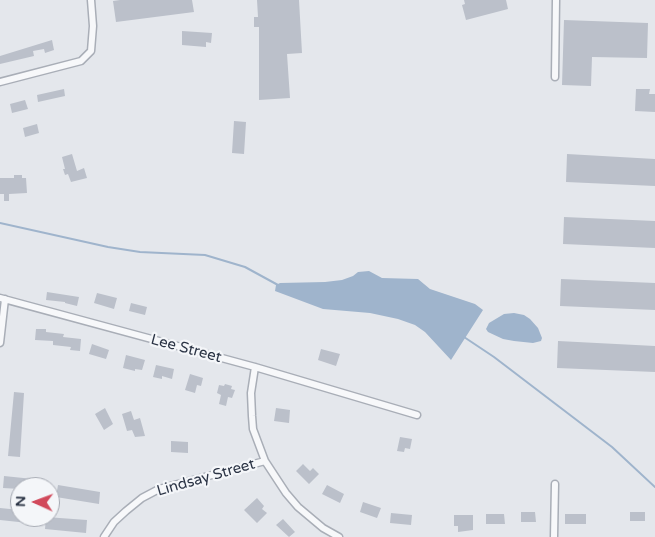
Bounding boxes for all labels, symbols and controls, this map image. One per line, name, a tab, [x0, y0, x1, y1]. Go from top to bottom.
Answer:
street label: Lee Street	[149, 331, 223, 367]
street label: Lindsay Street	[155, 455, 257, 501]
north arrow	[10, 477, 60, 527]
text: N	[12, 496, 29, 507]

